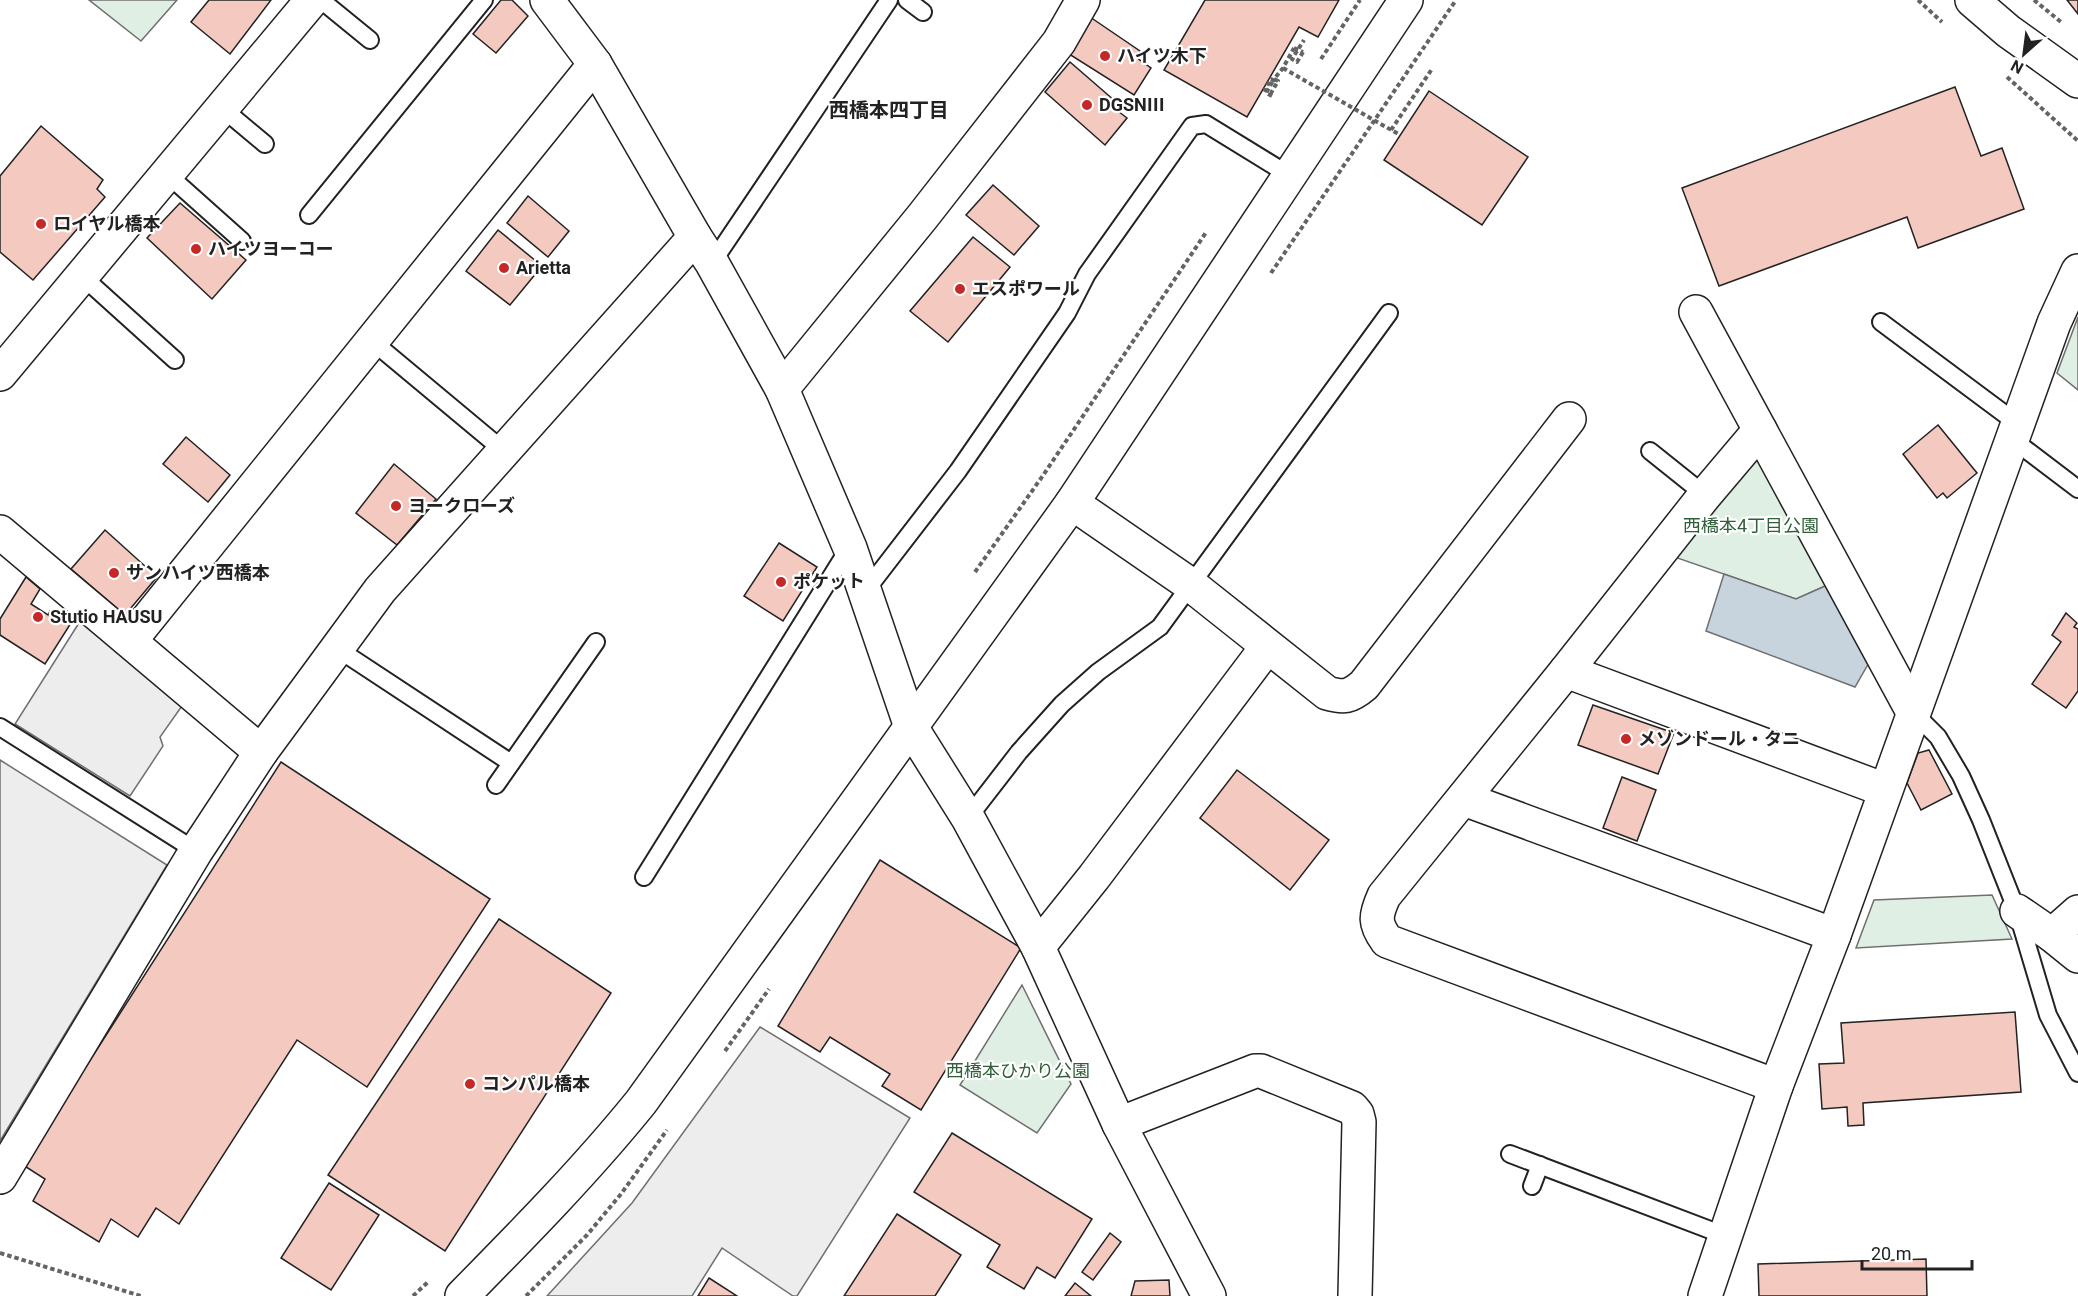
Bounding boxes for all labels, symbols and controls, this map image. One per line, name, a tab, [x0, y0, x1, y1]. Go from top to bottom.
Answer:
north arrow	[1994, 24, 2054, 84]
place label: ハイツ木下	[1117, 45, 1207, 66]
marker: ハイツ木下	[1098, 49, 1112, 63]
text: N	[2008, 56, 2027, 78]
place label: DGSNⅢ	[1099, 94, 1165, 115]
district label: 西橋本四丁目	[829, 98, 949, 122]
marker: DGSNⅢ	[1080, 98, 1094, 112]
place label: ロイヤル橋本	[53, 213, 160, 234]
marker: ロイヤル橋本	[34, 217, 48, 231]
place label: ハイツヨーコー	[208, 238, 334, 259]
marker: ハイツヨーコー	[189, 242, 203, 256]
place label: Arietta	[516, 257, 571, 278]
marker: Arietta	[497, 261, 511, 275]
place label: エスポワール	[972, 278, 1080, 299]
marker: エスポワール	[953, 282, 967, 296]
place label: ヨークローズ	[408, 495, 515, 516]
marker: ヨークローズ	[389, 499, 403, 513]
park label: 西橋本4丁目公園	[1683, 515, 1819, 536]
place label: サンハイツ西橋本	[126, 562, 270, 583]
marker: サンハイツ西橋本	[107, 566, 121, 580]
place label: ポケット	[793, 571, 865, 592]
marker: ポケット	[774, 575, 788, 589]
place label: Stutio HAUSU	[50, 606, 162, 627]
marker: Stutio HAUSU	[31, 610, 45, 624]
place label: メゾンドール・タニ	[1638, 728, 1800, 749]
marker: メゾンドール・タニ	[1619, 732, 1633, 746]
park label: 西橋本ひかり公園	[946, 1060, 1090, 1081]
place label: コンパル橋本	[482, 1073, 590, 1094]
marker: コンパル橋本	[463, 1077, 477, 1091]
scale bar	[1862, 1233, 1972, 1271]
text: 20 m	[1871, 1243, 1911, 1264]

